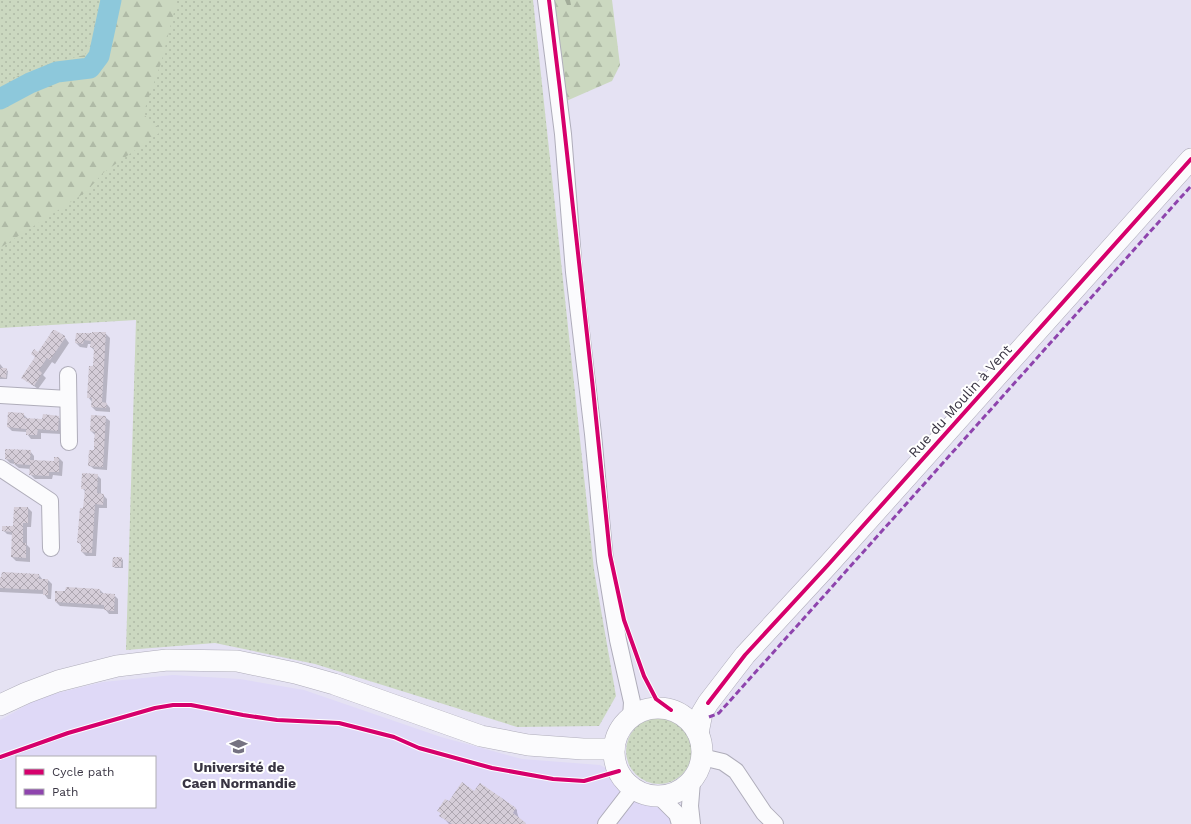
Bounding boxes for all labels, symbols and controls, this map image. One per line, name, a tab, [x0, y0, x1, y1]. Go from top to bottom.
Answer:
street label: Rue du Moulin à Vent	[905, 341, 1015, 461]
school or university icon: Université de Caen Normandie	[229, 737, 249, 757]
legend	[16, 756, 156, 808]
place label: Université de Caen Normandie	[182, 759, 296, 791]
text: Cycle path	[52, 765, 114, 779]
text: Path	[52, 785, 78, 799]

